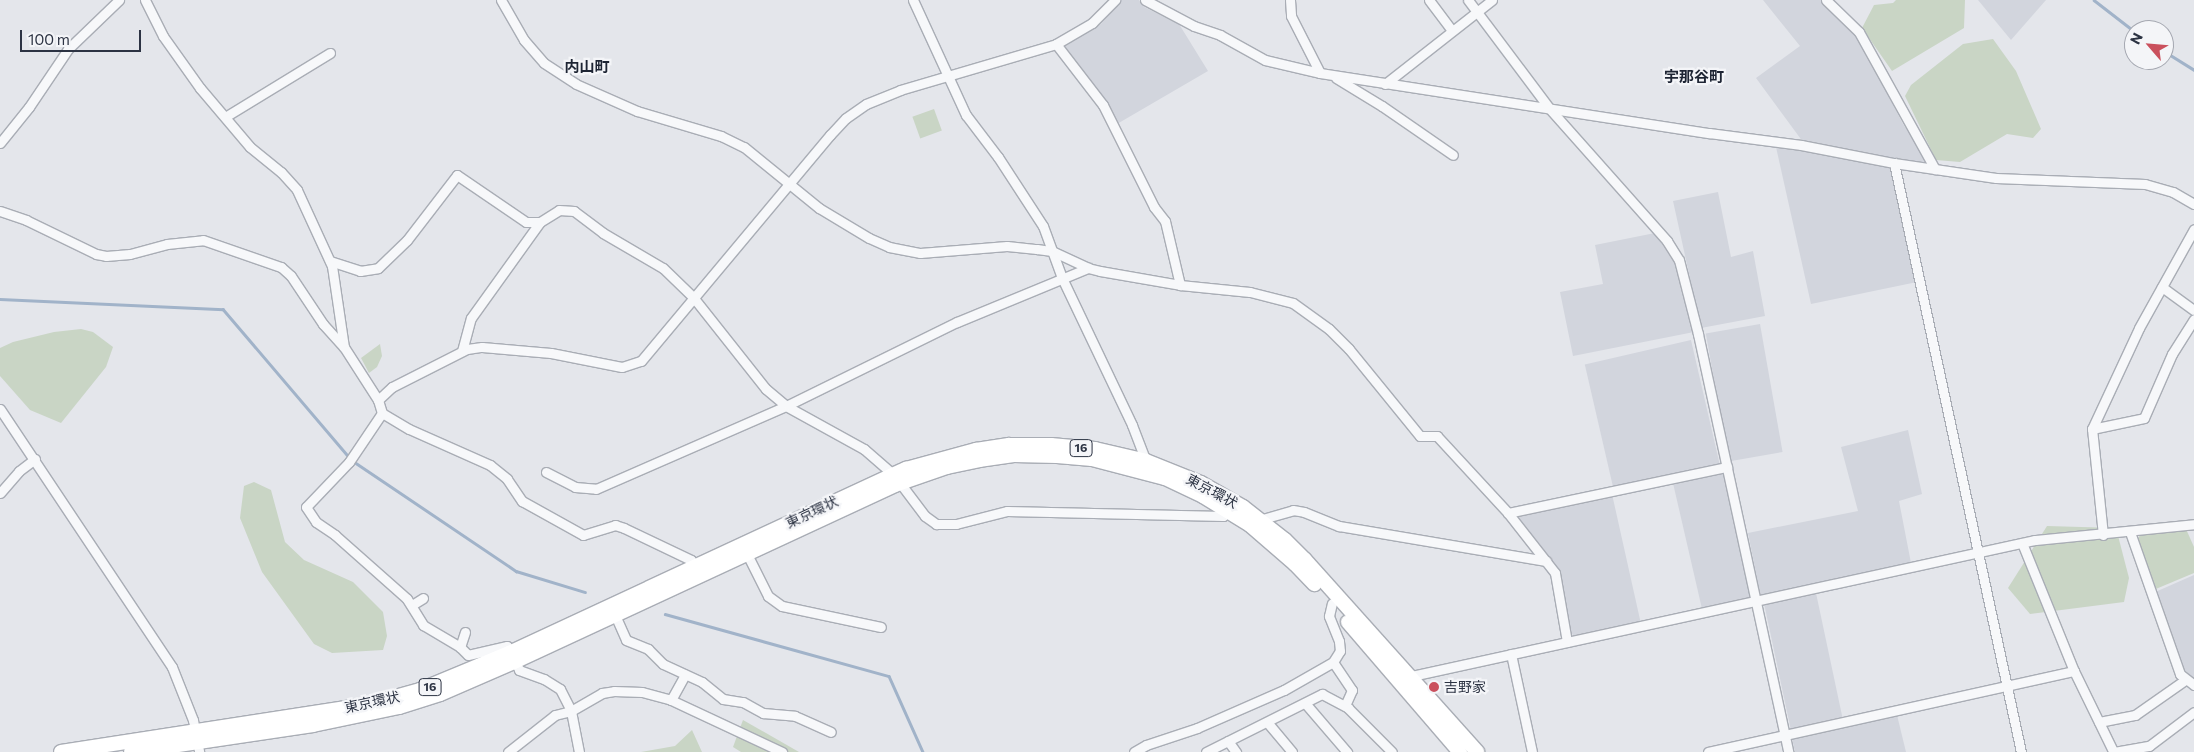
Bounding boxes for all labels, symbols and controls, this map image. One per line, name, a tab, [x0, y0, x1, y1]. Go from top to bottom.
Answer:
scale bar	[22, 20, 144, 52]
north arrow	[2124, 20, 2174, 70]
text: 100 m	[28, 30, 70, 48]
text: N	[2126, 30, 2146, 47]
district label: 内山町	[565, 58, 609, 76]
district label: 宇那谷町	[1664, 68, 1724, 86]
road number: 16	[1068, 438, 1094, 458]
street label: 東京環状	[1183, 470, 1241, 512]
street label: 東京環状	[783, 493, 841, 531]
road number: 16	[418, 678, 442, 696]
place label: 吉野家	[1444, 679, 1486, 695]
marker: 吉野家	[1428, 681, 1440, 693]
street label: 東京環状	[343, 688, 401, 716]

